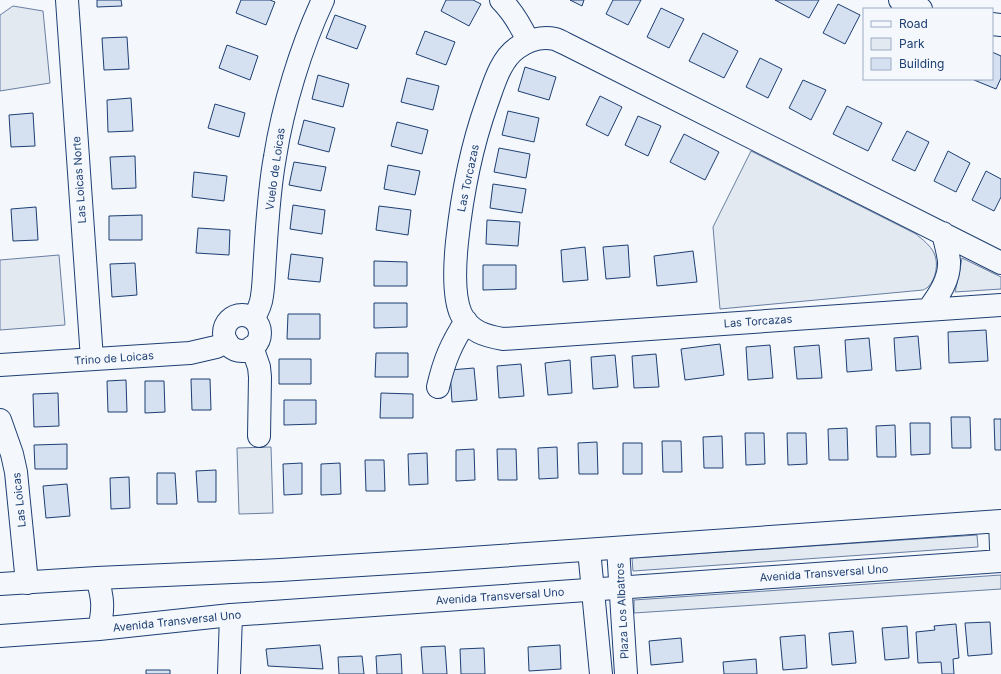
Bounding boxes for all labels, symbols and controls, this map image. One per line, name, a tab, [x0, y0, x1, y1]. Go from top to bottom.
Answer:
legend	[863, 8, 993, 80]
text: Road	[899, 16, 928, 31]
text: Park	[899, 36, 925, 51]
text: Building	[899, 56, 944, 71]
street label: Vuelo de Loicas	[262, 127, 288, 211]
street label: Las Loicas Norte	[69, 136, 89, 224]
street label: Las Torcazas	[454, 143, 482, 213]
street label: Las Torcazas	[723, 312, 793, 330]
street label: Trino de Loicas	[74, 348, 154, 368]
street label: Las Loicas	[9, 472, 29, 528]
street label: Avenida Transversal Uno	[759, 561, 889, 584]
street label: Plaza Los Albatros	[612, 562, 632, 659]
street label: Avenida Transversal Uno	[435, 584, 565, 607]
street label: Avenida Transversal Uno	[112, 607, 242, 635]

